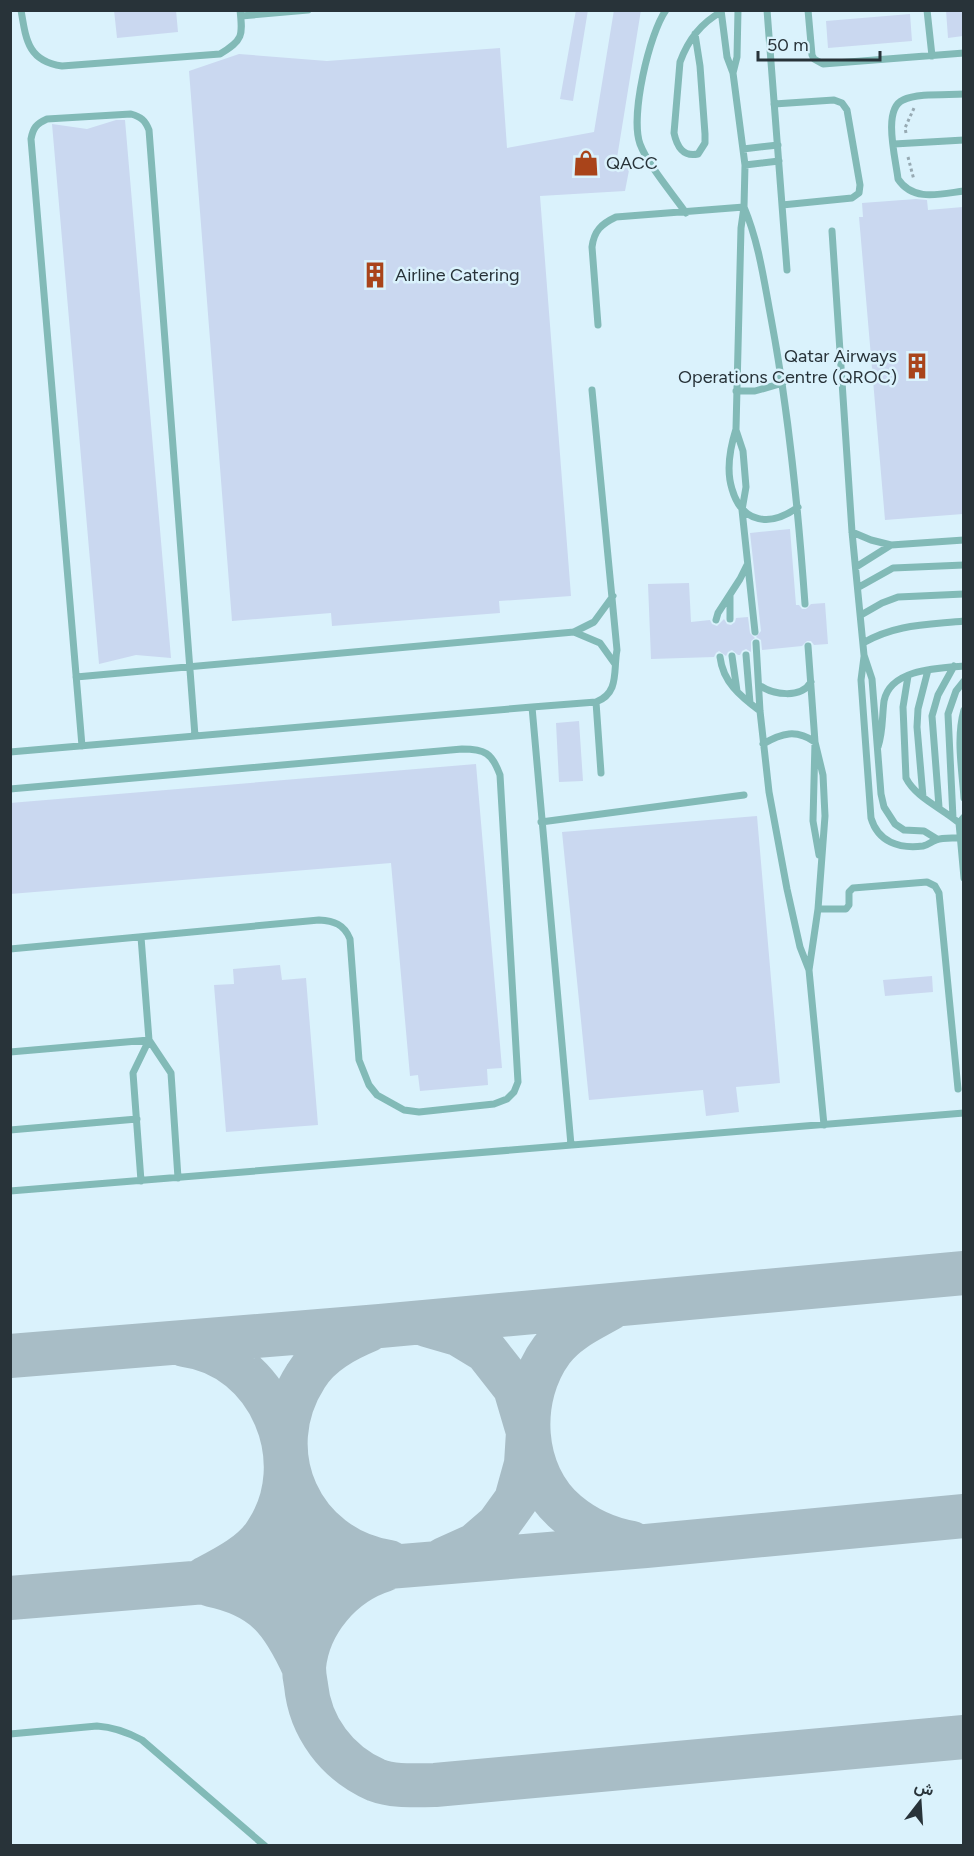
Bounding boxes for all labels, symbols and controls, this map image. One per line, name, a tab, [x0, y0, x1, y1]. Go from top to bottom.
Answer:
scale bar	[758, 24, 880, 62]
text: 50 m	[767, 34, 809, 56]
shop icon: QACC	[571, 148, 601, 178]
place label: QACC	[606, 152, 658, 174]
building icon: Airline Catering	[360, 260, 390, 290]
place label: Airline Catering	[395, 264, 520, 286]
place label: Qatar Airways Operations Centre (QROC)	[678, 345, 897, 388]
building icon: Qatar Airways Operations Centre (QROC)	[902, 351, 932, 381]
north arrow	[890, 1772, 950, 1832]
text: ش	[912, 1776, 936, 1800]

